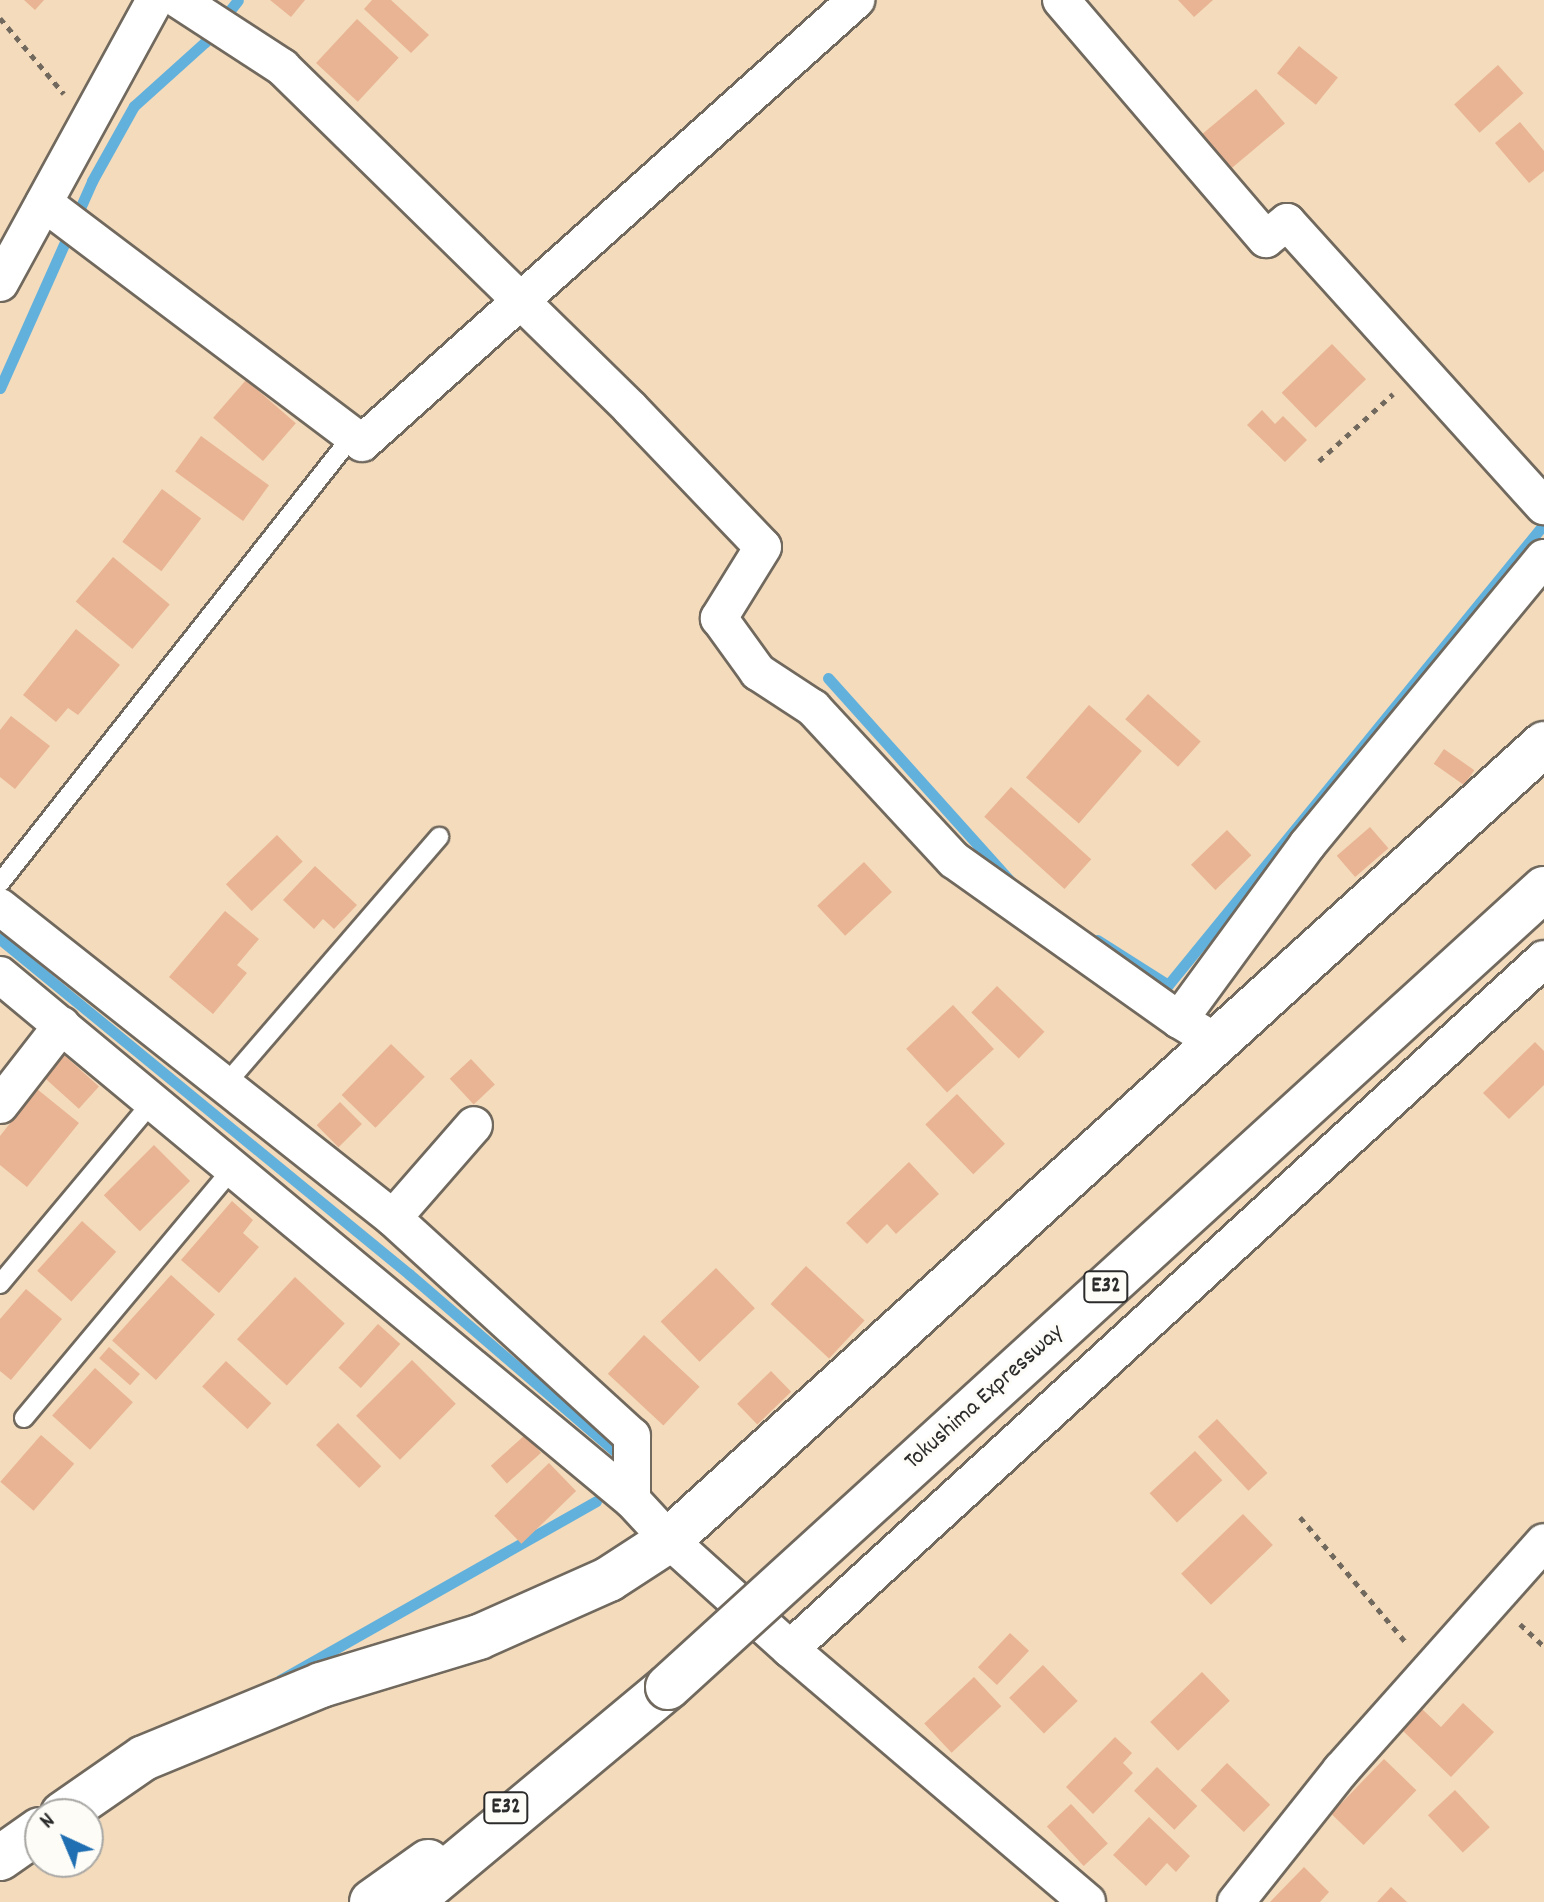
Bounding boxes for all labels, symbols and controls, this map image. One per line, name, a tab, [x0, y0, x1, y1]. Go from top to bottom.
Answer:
road number: E32	[1082, 1269, 1130, 1305]
street label: Tokushima Expressway	[900, 1319, 1070, 1477]
road number: E32	[482, 1790, 530, 1826]
north arrow	[24, 1798, 104, 1878]
text: N	[34, 1807, 63, 1837]

